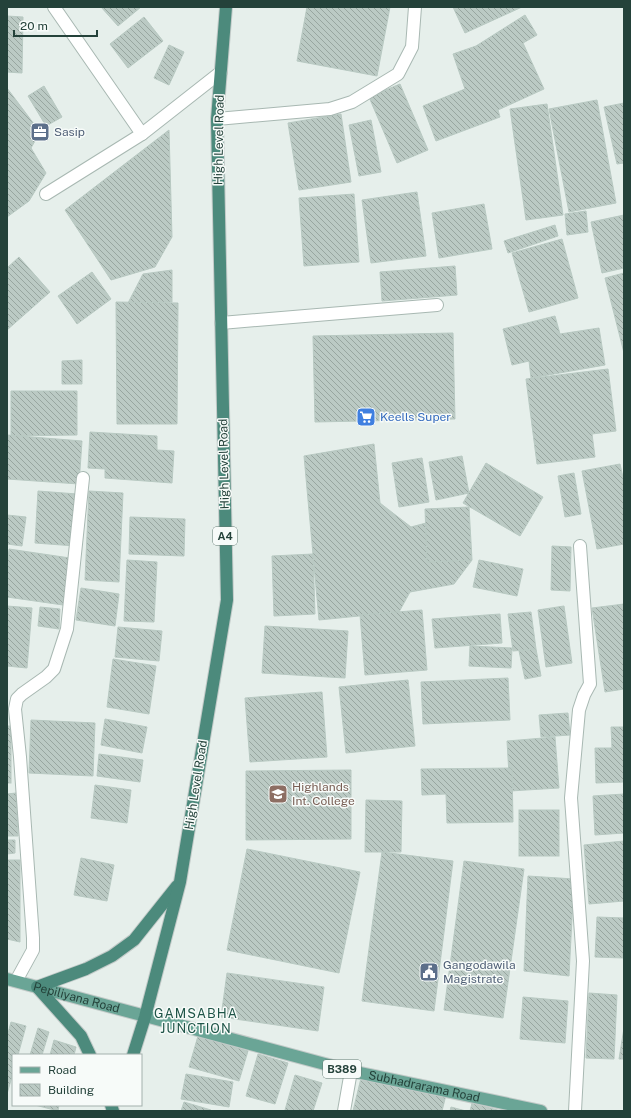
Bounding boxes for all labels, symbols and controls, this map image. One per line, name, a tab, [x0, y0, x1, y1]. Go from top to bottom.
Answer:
scale bar	[14, 12, 97, 38]
text: 20 m	[20, 19, 48, 33]
street label: High Level Road	[211, 95, 227, 185]
office icon: Sasip	[29, 121, 51, 143]
place label: Sasip	[54, 125, 85, 139]
supermarket icon: Keells Super	[355, 406, 377, 428]
place label: Keells Super	[380, 410, 451, 424]
street label: High Level Road	[216, 419, 232, 509]
road number: A4	[213, 527, 237, 545]
street label: High Level Road	[182, 739, 210, 831]
place label: Highlands Int. College	[292, 780, 355, 808]
school or university icon: Highlands Int. College	[267, 783, 289, 805]
place label: Gangodawila Magistrate	[443, 958, 516, 986]
public building icon: Gangodawila Magistrate	[418, 961, 440, 983]
street label: Pepiliyana Road	[32, 979, 121, 1016]
district label: GAMSABHA JUNCTION	[154, 1006, 238, 1036]
legend	[12, 1054, 142, 1106]
road number: B389	[323, 1060, 361, 1078]
text: Road	[48, 1063, 76, 1077]
street label: Subhadrarama Road	[367, 1068, 481, 1105]
text: Building	[48, 1083, 94, 1097]

